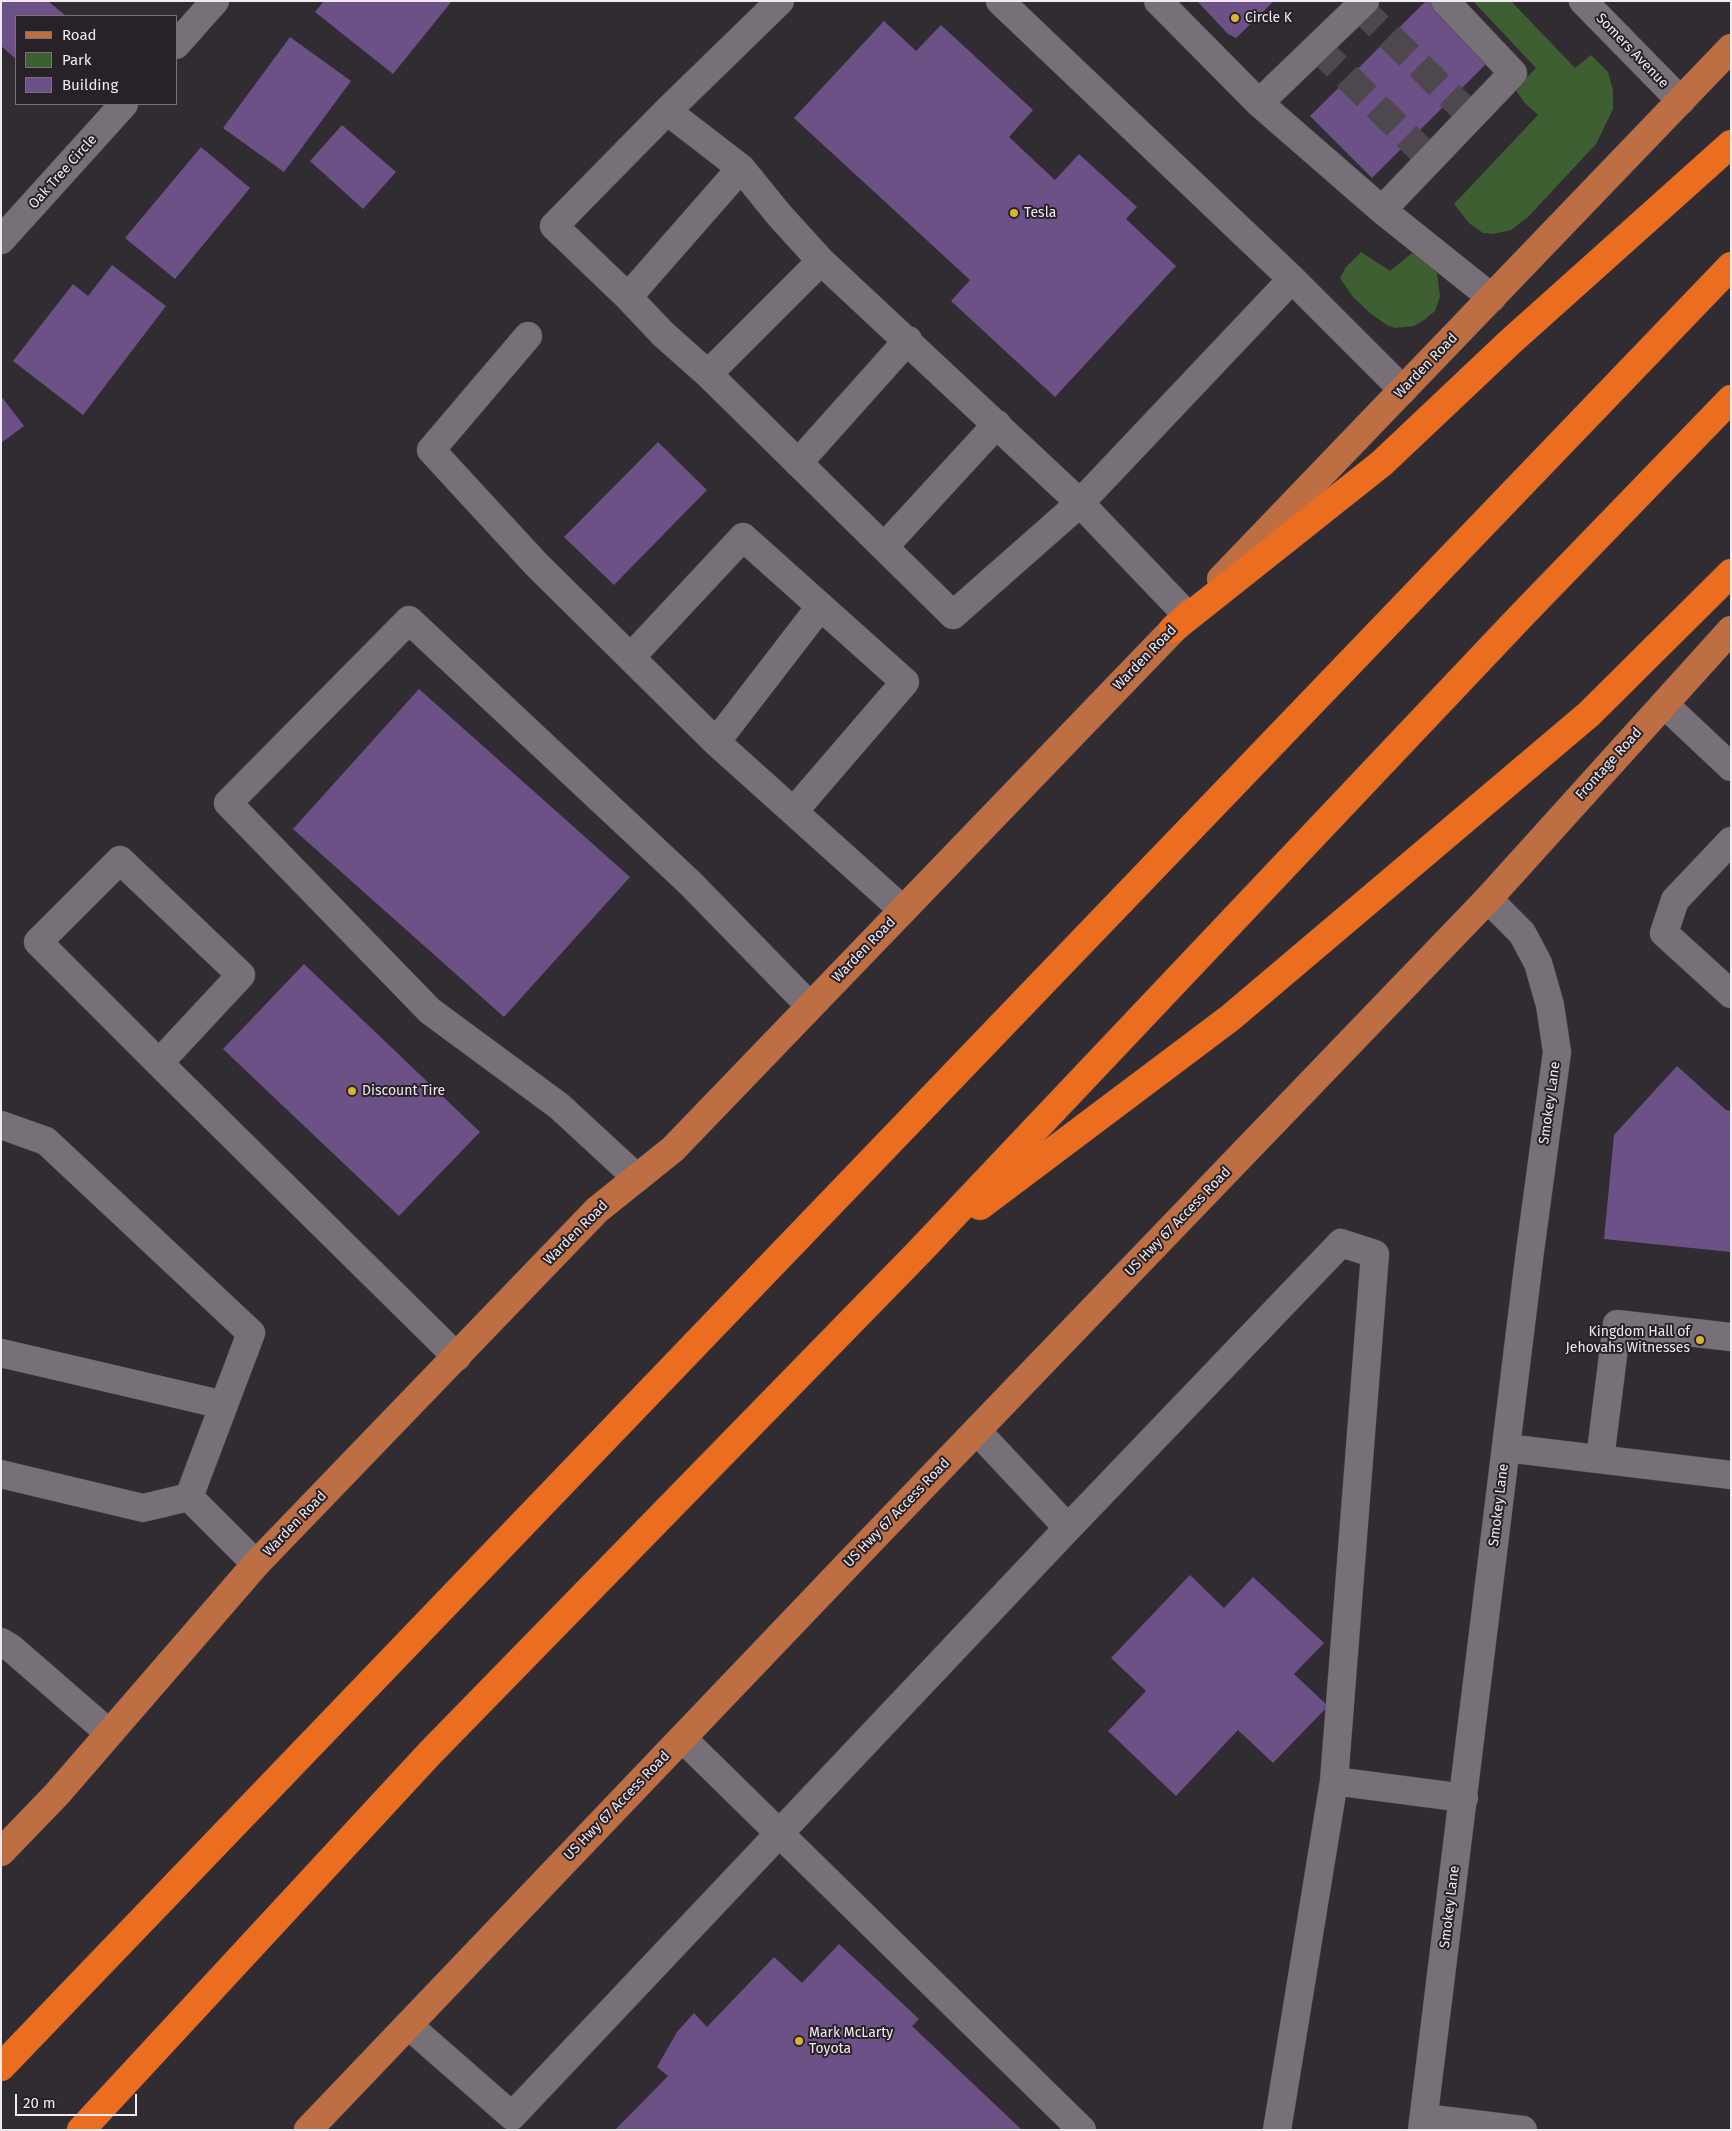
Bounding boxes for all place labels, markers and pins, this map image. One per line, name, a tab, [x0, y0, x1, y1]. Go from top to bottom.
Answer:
place label: Circle K	[1245, 10, 1292, 26]
marker: Circle K	[1229, 12, 1241, 24]
place label: Tesla	[1024, 205, 1056, 221]
marker: Tesla	[1008, 207, 1020, 219]
place label: Discount Tire	[362, 1083, 445, 1099]
marker: Discount Tire	[346, 1085, 358, 1097]
place label: Kingdom Hall of Jehovahs Witnesses	[1566, 1324, 1690, 1356]
marker: Kingdom Hall of Jehovahs Witnesses	[1694, 1334, 1706, 1346]
place label: Mark McLarty Toyota	[809, 2025, 893, 2058]
marker: Mark McLarty Toyota	[793, 2035, 805, 2047]

